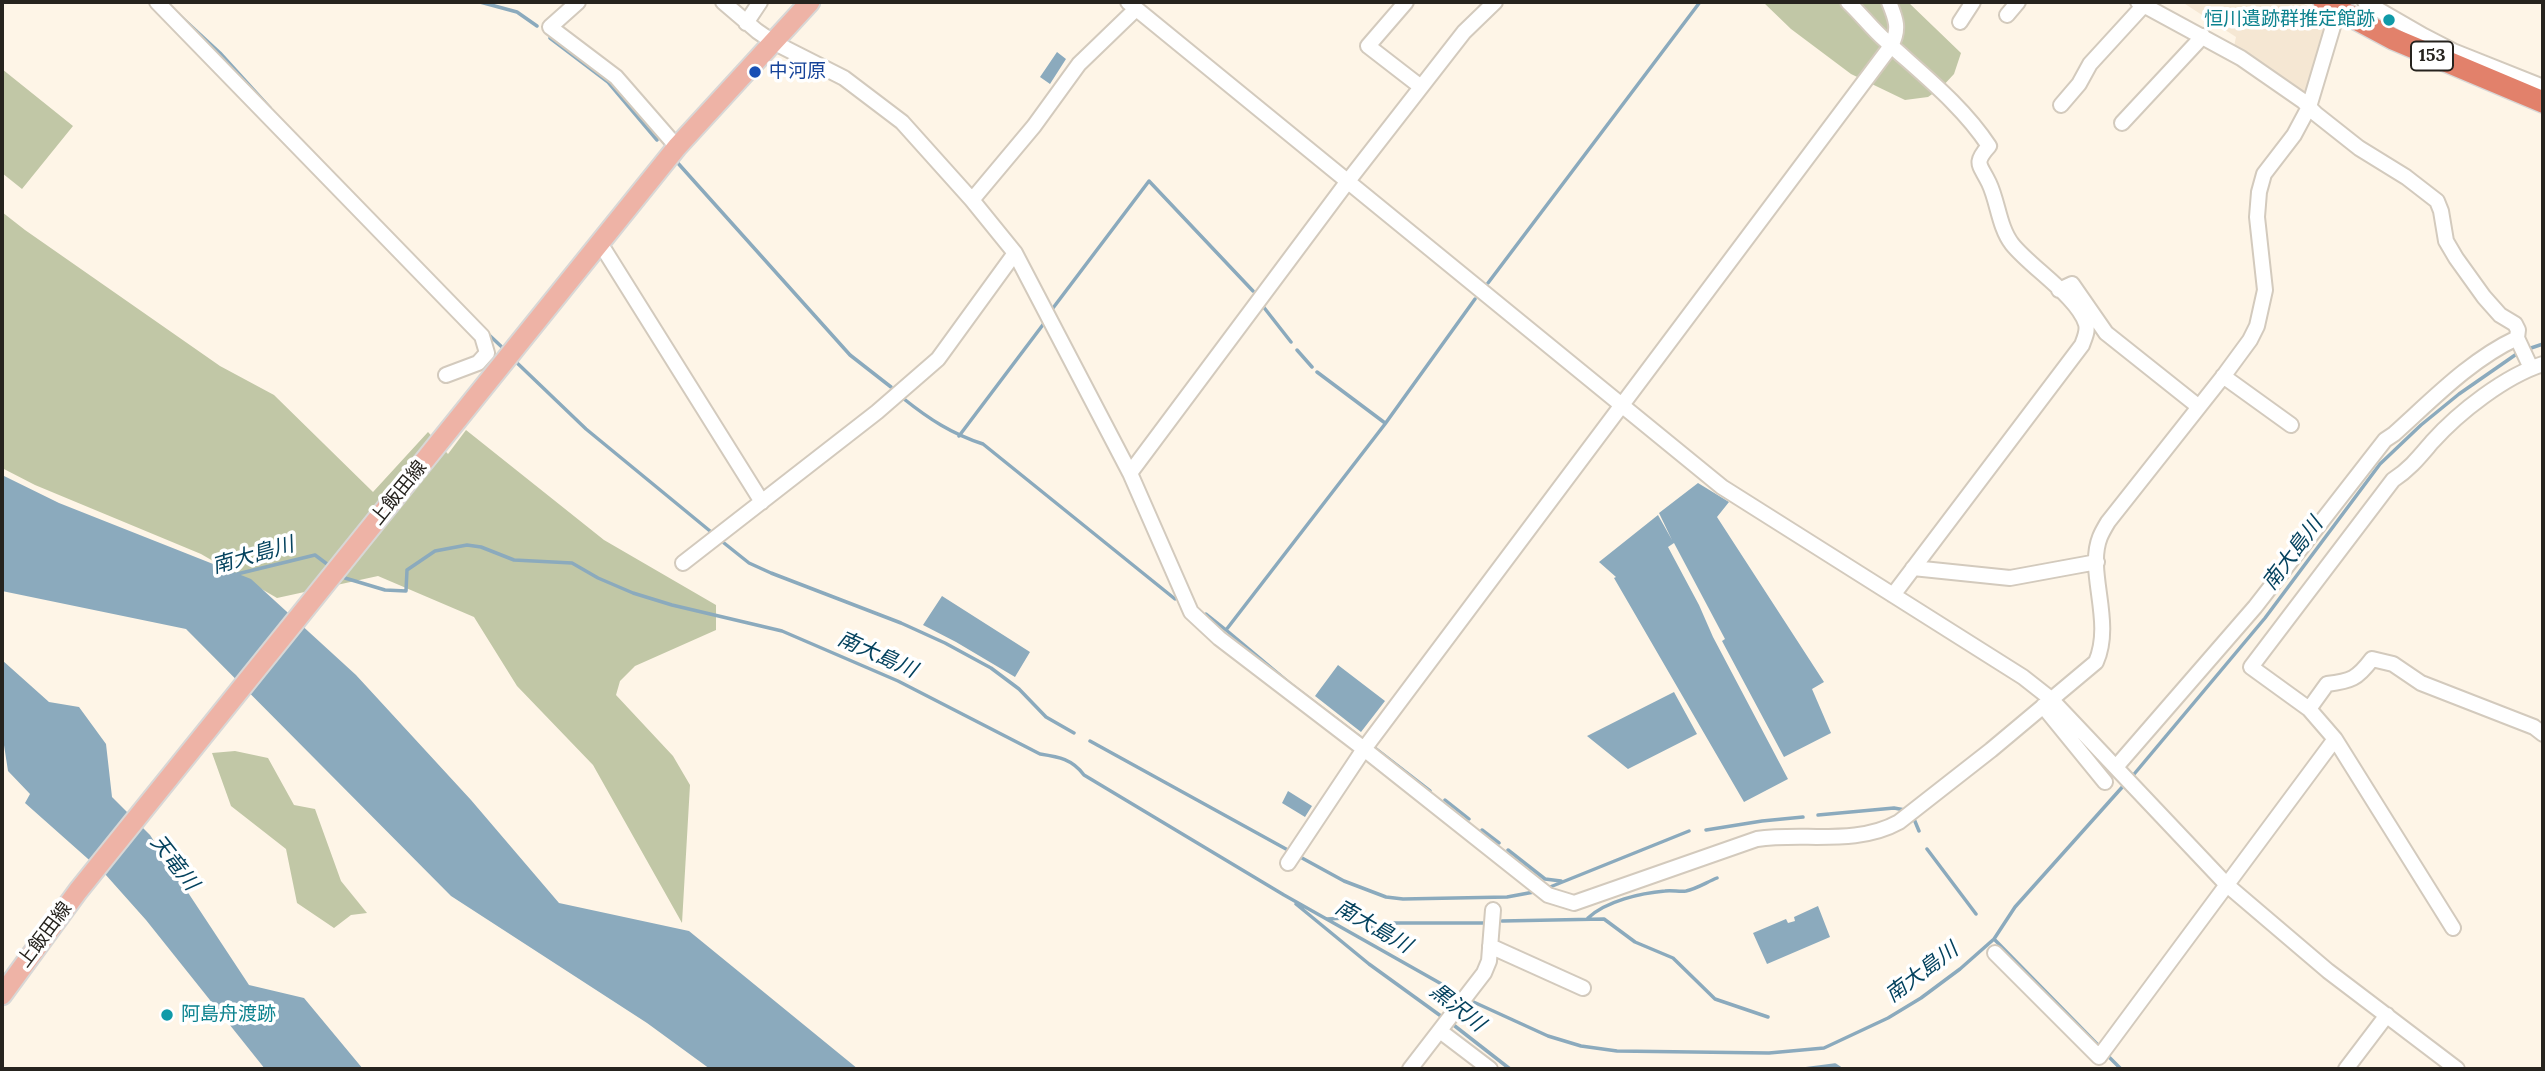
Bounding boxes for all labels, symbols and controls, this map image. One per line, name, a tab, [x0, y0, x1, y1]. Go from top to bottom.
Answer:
place label: 恒川遺跡群推定館跡	[2204, 9, 2375, 31]
marker: 恒川遺跡群推定館跡	[2381, 12, 2397, 28]
road number: 153	[2411, 42, 2453, 70]
place label: 中河原	[769, 61, 826, 83]
marker: 中河原	[747, 64, 763, 80]
street label: 上飯田線	[366, 456, 432, 530]
water label: 南大島川	[2258, 513, 2328, 595]
water label: 南大島川	[209, 532, 297, 580]
water label: 南大島川	[834, 626, 920, 684]
water label: 天竜川	[145, 830, 203, 896]
water label: 南大島川	[1330, 895, 1416, 959]
street label: 上飯田線	[13, 898, 77, 972]
water label: 南大島川	[1881, 938, 1963, 1008]
water label: 黒沢川	[1424, 979, 1490, 1037]
place label: 阿島舟渡跡	[181, 1004, 276, 1026]
marker: 阿島舟渡跡	[159, 1007, 175, 1023]

